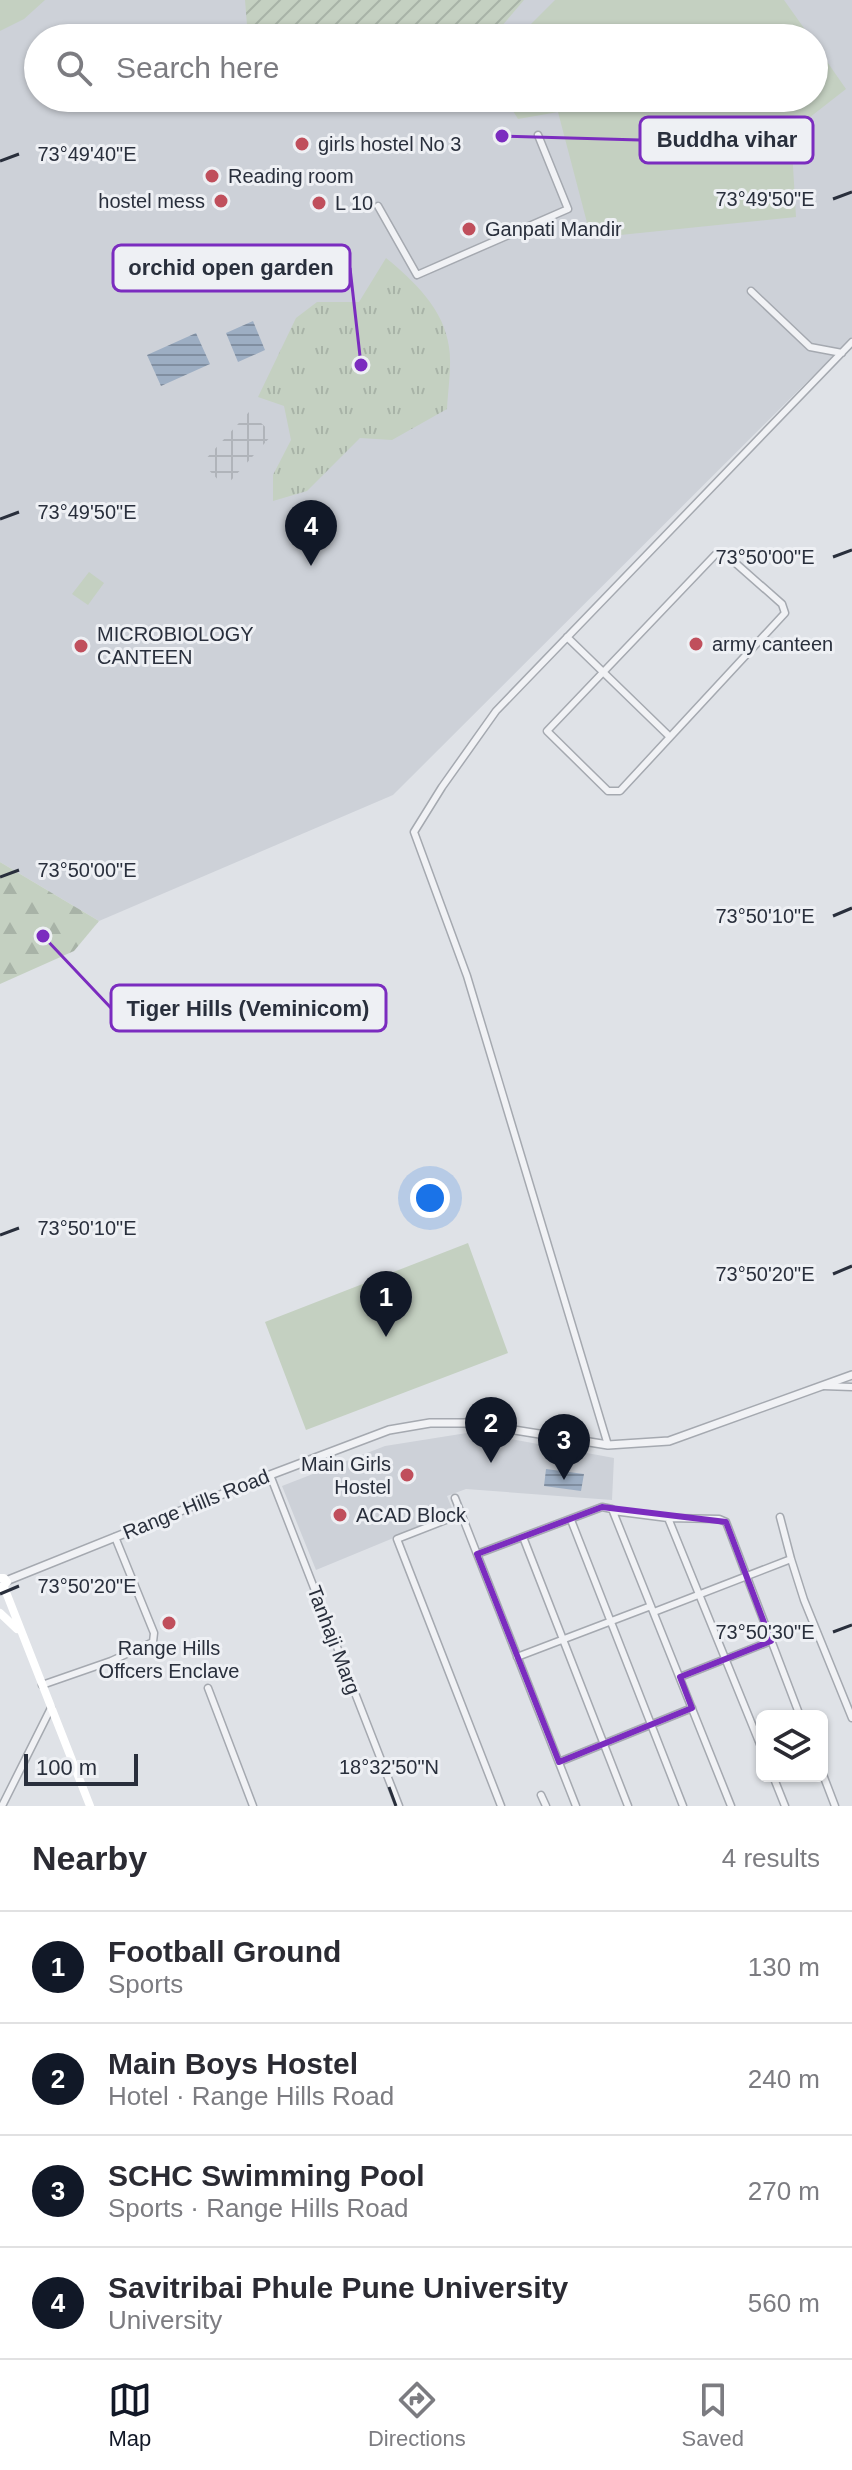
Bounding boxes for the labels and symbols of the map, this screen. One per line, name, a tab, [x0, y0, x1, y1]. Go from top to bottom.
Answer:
callout: Buddha vihar	[640, 117, 813, 163]
text: Buddha vihar	[657, 127, 798, 152]
place label: girls hostel No 3	[318, 133, 461, 155]
marker: girls hostel No 3	[293, 135, 311, 153]
text: 73°49'40"E	[38, 143, 137, 165]
place label: Reading room	[228, 165, 354, 187]
marker: Reading room	[203, 167, 221, 185]
text: 73°49'50"E	[716, 188, 815, 210]
place label: hostel mess	[98, 190, 205, 212]
marker: hostel mess	[212, 192, 230, 210]
place label: L 10	[335, 192, 373, 214]
marker: L 10	[310, 194, 328, 212]
place label: Ganpati Mandir	[485, 218, 622, 240]
marker: Ganpati Mandir	[460, 220, 478, 238]
callout: orchid open garden	[113, 245, 350, 291]
text: orchid open garden	[128, 255, 334, 280]
pin: 4	[285, 500, 337, 566]
text: 73°49'50"E	[38, 501, 137, 523]
text: 73°50'00"E	[716, 546, 815, 568]
place label: MICROBIOLOGY CANTEEN	[97, 623, 254, 668]
place label: army canteen	[712, 633, 833, 655]
marker: army canteen	[687, 635, 705, 653]
marker: MICROBIOLOGY CANTEEN	[72, 637, 90, 655]
text: 73°50'00"E	[38, 859, 137, 881]
text: 73°50'10"E	[716, 905, 815, 927]
callout: Tiger Hills (Veminicom)	[111, 985, 386, 1031]
text: Tiger Hills (Veminicom)	[127, 996, 369, 1021]
your location	[410, 1178, 450, 1218]
text: 73°50'10"E	[38, 1217, 137, 1239]
text: 73°50'20"E	[716, 1263, 815, 1285]
pin: 1	[360, 1271, 412, 1337]
pin: 2	[465, 1397, 517, 1463]
pin: 3	[538, 1414, 590, 1480]
place label: Main Girls Hostel	[301, 1453, 391, 1498]
street label: Range Hills Road	[120, 1465, 272, 1543]
marker: Main Girls Hostel	[398, 1466, 416, 1484]
place label: ACAD Block	[356, 1504, 467, 1526]
marker: ACAD Block	[331, 1506, 349, 1524]
text: 73°50'20"E	[38, 1575, 137, 1597]
street label: Tanhaji Marg	[303, 1583, 365, 1697]
marker: Range Hills Offcers Enclave	[160, 1614, 178, 1632]
text: 73°50'30"E	[716, 1621, 815, 1643]
place label: Range Hills Offcers Enclave	[99, 1637, 239, 1682]
scale bar	[24, 1750, 138, 1786]
text: 18°32'50"N	[339, 1756, 439, 1778]

